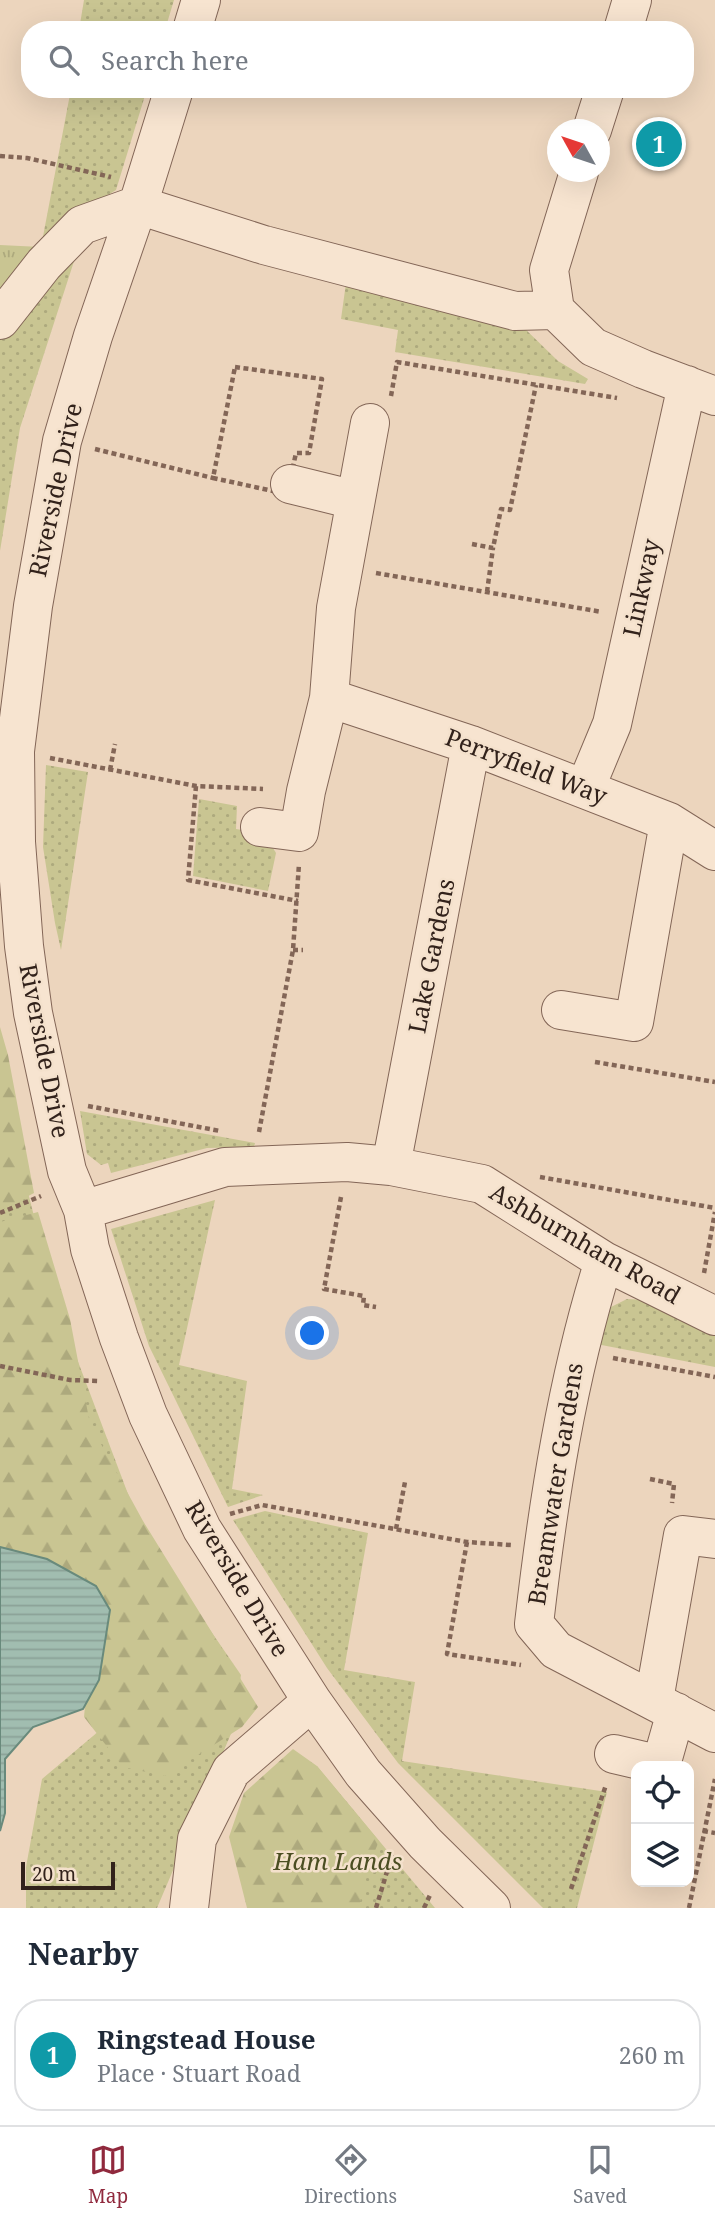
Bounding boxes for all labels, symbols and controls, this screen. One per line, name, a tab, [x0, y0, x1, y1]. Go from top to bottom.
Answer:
search box	[21, 21, 694, 98]
icon: search	[45, 41, 83, 79]
text: Search here	[101, 42, 249, 78]
pin: 1	[636, 118, 682, 170]
north arrow	[547, 119, 610, 182]
street label: Riverside Drive	[20, 400, 89, 580]
street label: Linkway	[614, 535, 667, 640]
street label: Perryfield Way	[441, 720, 613, 812]
street label: Lake Gardens	[399, 876, 462, 1036]
street label: Riverside Drive	[12, 961, 79, 1141]
street label: Ashburnham Road	[484, 1175, 687, 1311]
your location	[295, 1316, 329, 1350]
street label: Breamwater Gardens	[519, 1360, 590, 1607]
street label: Riverside Drive	[179, 1494, 298, 1663]
map controls	[631, 1761, 694, 1887]
button: locate	[631, 1761, 694, 1824]
button: layers	[631, 1824, 694, 1887]
park label: Ham Lands	[273, 1844, 402, 1877]
scale bar	[21, 1859, 116, 1891]
text: 20 m	[32, 1861, 76, 1887]
text: Nearby	[28, 1933, 139, 1974]
text: Ringstead House	[97, 2021, 316, 2057]
text: 1	[47, 2039, 60, 2071]
text: 260 m	[619, 2039, 685, 2071]
text: Place · Stuart Road	[97, 2057, 301, 2089]
tab: Map	[88, 2141, 128, 2209]
tab: Directions	[304, 2141, 397, 2209]
tab: Saved	[573, 2141, 627, 2209]

